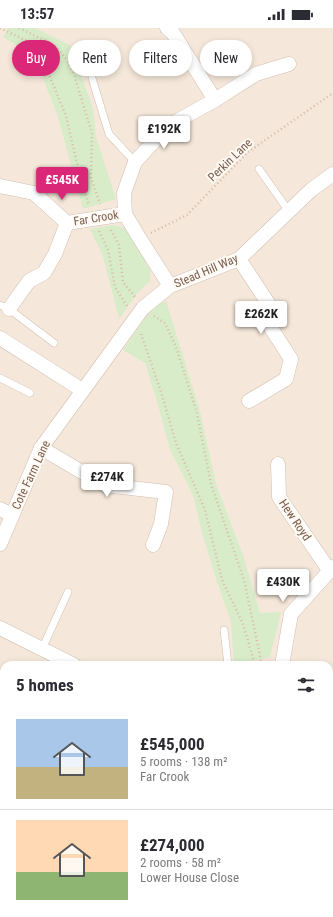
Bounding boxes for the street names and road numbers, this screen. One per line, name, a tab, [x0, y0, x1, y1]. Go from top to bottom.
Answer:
street label: Perkin Lane	[205, 135, 255, 184]
street label: Far Crook	[72, 207, 120, 228]
street label: Stead Hill Way	[172, 251, 240, 291]
street label: Cote Farm Lane	[9, 438, 53, 512]
street label: Hew Royd	[276, 497, 314, 543]

